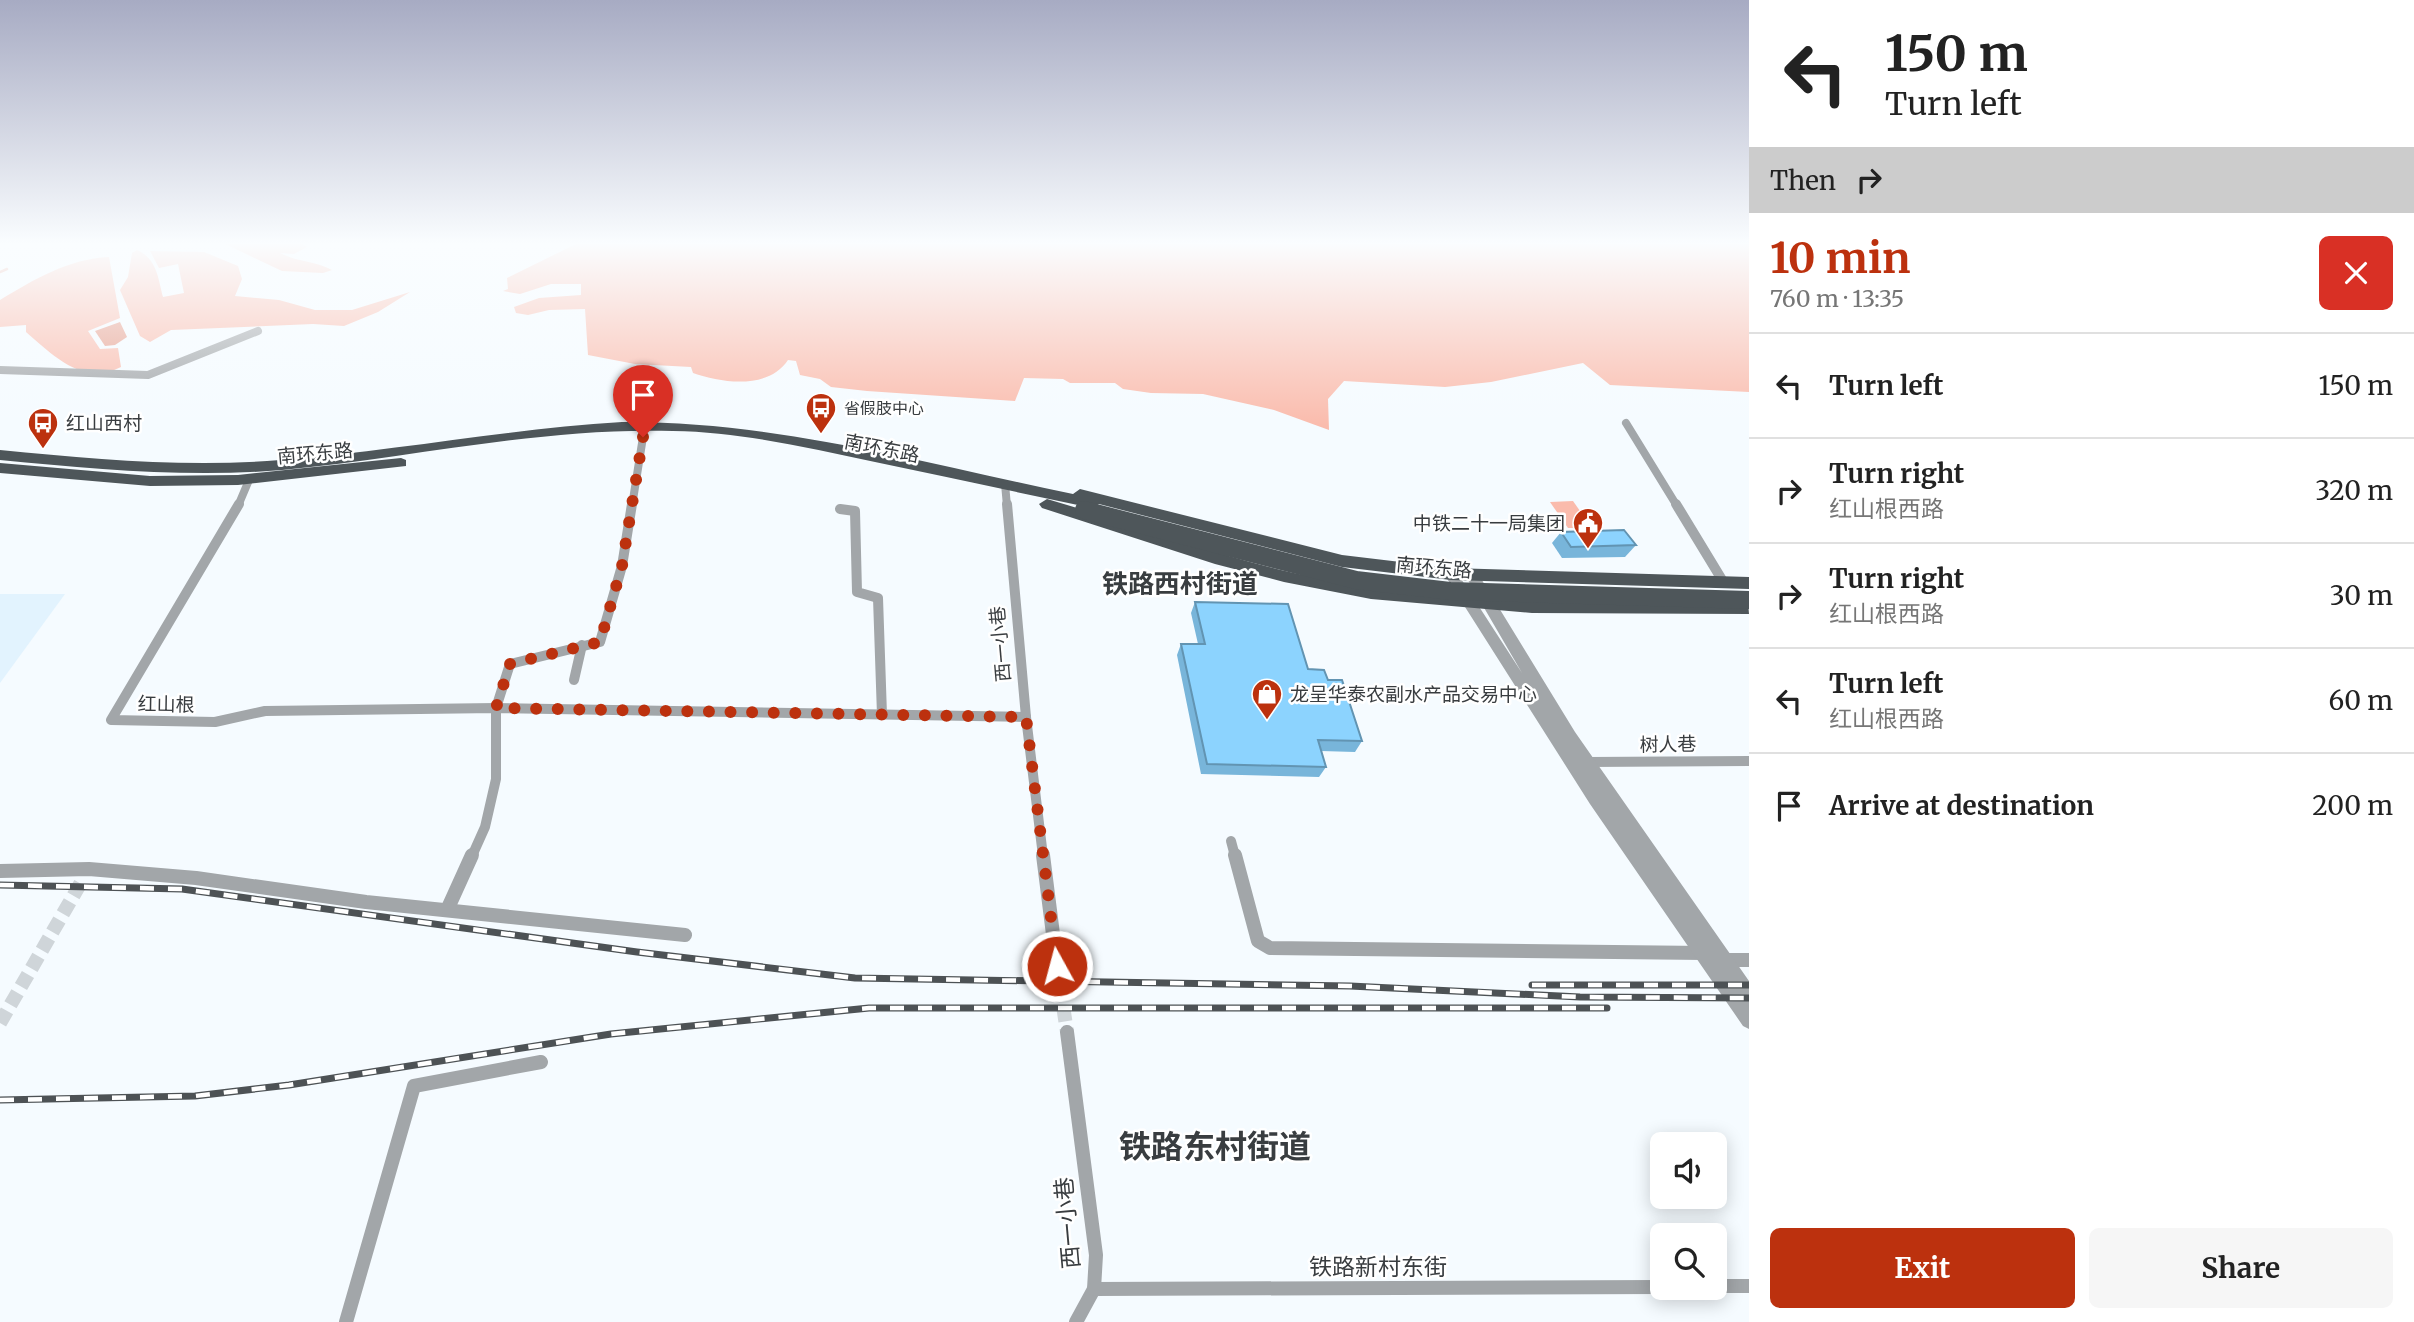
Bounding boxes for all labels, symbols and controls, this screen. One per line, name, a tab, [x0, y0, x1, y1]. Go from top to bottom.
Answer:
text: 150 m	[1885, 23, 2028, 84]
icon: left	[1770, 28, 1861, 119]
text: Turn left	[1885, 84, 2022, 124]
icon: right	[1850, 161, 1888, 199]
text: Then	[1770, 164, 1836, 197]
text: 10 min	[1770, 232, 1910, 284]
button: close	[2319, 236, 2393, 310]
text: 760 m · 13:35	[1770, 284, 1904, 313]
pin	[613, 365, 673, 437]
icon: left	[1770, 367, 1808, 405]
text: Turn left	[1829, 369, 1943, 402]
text: 150 m	[2319, 369, 2393, 402]
icon: arrive	[624, 376, 662, 414]
bus stop icon: 省假肢中心	[804, 391, 838, 435]
place label: 省假肢中心	[844, 398, 924, 418]
bus stop icon: 红山西村	[26, 406, 60, 450]
place label: 红山西村	[66, 411, 142, 435]
street label: 南环东路	[842, 429, 922, 467]
street label: 南环东路	[276, 438, 354, 468]
text: Turn right	[1829, 457, 1964, 490]
icon: right	[1770, 472, 1808, 510]
text: 320 m	[2315, 474, 2393, 507]
text: 红山根西路	[1829, 494, 1944, 523]
public building icon: 中铁二十一局集团	[1571, 506, 1605, 550]
place label: 中铁二十一局集团	[1413, 511, 1565, 535]
street label: 南环东路	[1395, 552, 1473, 582]
text: Turn right	[1829, 562, 1964, 595]
district label: 铁路西村街道	[1102, 567, 1258, 600]
icon: right	[1770, 577, 1808, 615]
text: 30 m	[2330, 579, 2393, 612]
text: 红山根西路	[1829, 599, 1944, 628]
street label: 西一小巷	[985, 605, 1015, 683]
text: Turn left	[1829, 667, 1943, 700]
shop icon: 龙呈华泰农副水产品交易中心	[1250, 677, 1284, 721]
place label: 龙呈华泰农副水产品交易中心	[1290, 682, 1537, 706]
icon: left	[1770, 682, 1808, 720]
text: 60 m	[2329, 684, 2393, 717]
street label: 红山根	[137, 692, 195, 716]
text: 红山根西路	[1829, 704, 1944, 733]
street label: 树人巷	[1639, 732, 1697, 756]
icon: arrive	[1770, 787, 1808, 825]
text: Arrive at destination	[1829, 789, 2094, 822]
text: 200 m	[2312, 789, 2393, 822]
position arrow	[1020, 929, 1094, 1003]
district label: 铁路东村街道	[1119, 1127, 1311, 1167]
map controls	[1650, 1132, 1727, 1300]
button: sound	[1650, 1132, 1727, 1209]
street label: 西一小巷	[1049, 1176, 1085, 1270]
button: search	[1650, 1223, 1727, 1300]
button: Exit	[1770, 1228, 2075, 1308]
button: Share	[2089, 1228, 2393, 1308]
street label: 铁路新村东街	[1309, 1252, 1447, 1281]

